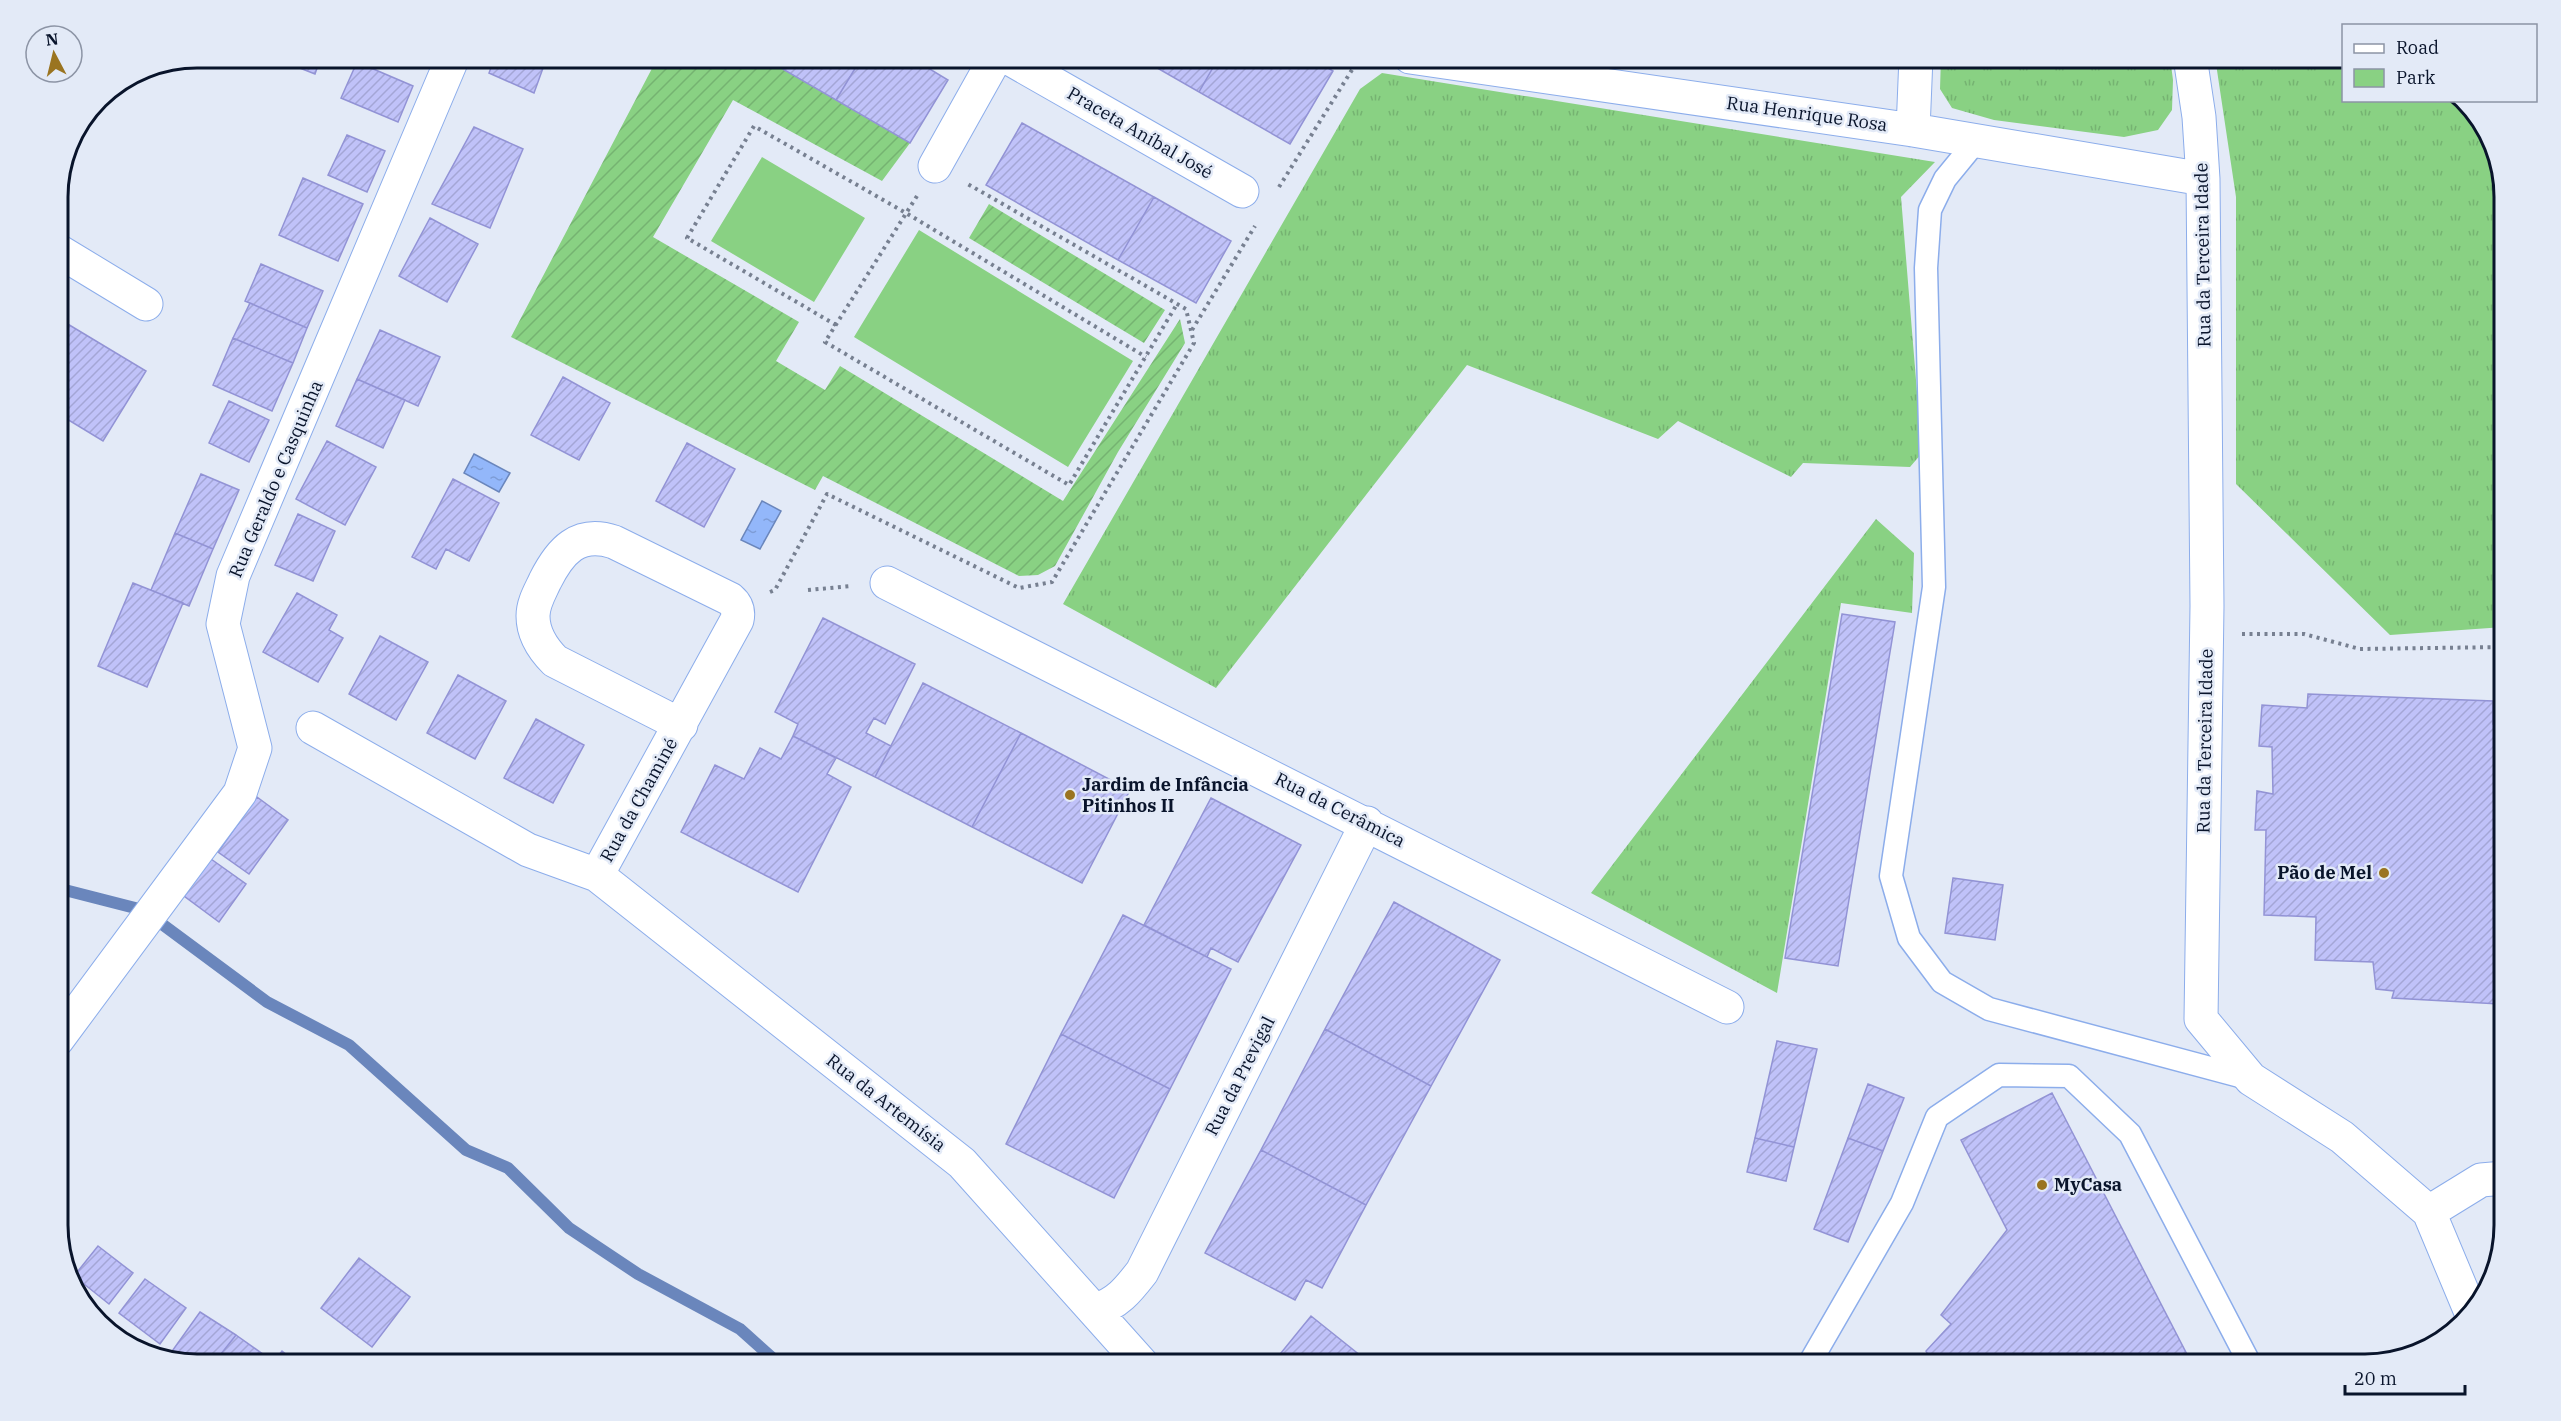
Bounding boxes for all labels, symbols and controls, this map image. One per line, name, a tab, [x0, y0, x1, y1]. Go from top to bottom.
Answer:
north arrow	[24, 24, 84, 84]
legend	[2342, 24, 2537, 102]
text: N	[45, 28, 60, 50]
text: Road	[2396, 36, 2439, 59]
text: Park	[2396, 66, 2436, 89]
street label: Praceta Aníbal José	[1063, 81, 1217, 184]
street label: Rua Henrique Rosa	[1725, 91, 1889, 136]
street label: Rua da Terceira Idade	[2189, 162, 2216, 348]
street label: Rua Geraldo e Casquinha	[223, 376, 328, 581]
street label: Rua da Terceira Idade	[2191, 648, 2218, 834]
street label: Rua da Chaminé	[595, 733, 682, 866]
street label: Rua da Cerâmica	[1271, 767, 1409, 852]
place label: Jardim de Infância Pitinhos II	[1082, 773, 1249, 817]
marker: Jardim de Infância Pitinhos II	[1063, 788, 1077, 802]
place label: Pão de Mel	[2277, 861, 2372, 884]
marker: Pão de Mel	[2377, 866, 2391, 880]
street label: Rua da Previgal	[1200, 1012, 1280, 1139]
street label: Rua da Artemísia	[822, 1049, 951, 1157]
place label: MyCasa	[2054, 1173, 2122, 1196]
marker: MyCasa	[2035, 1178, 2049, 1192]
scale bar	[2345, 1358, 2465, 1396]
text: 20 m	[2354, 1367, 2397, 1390]

